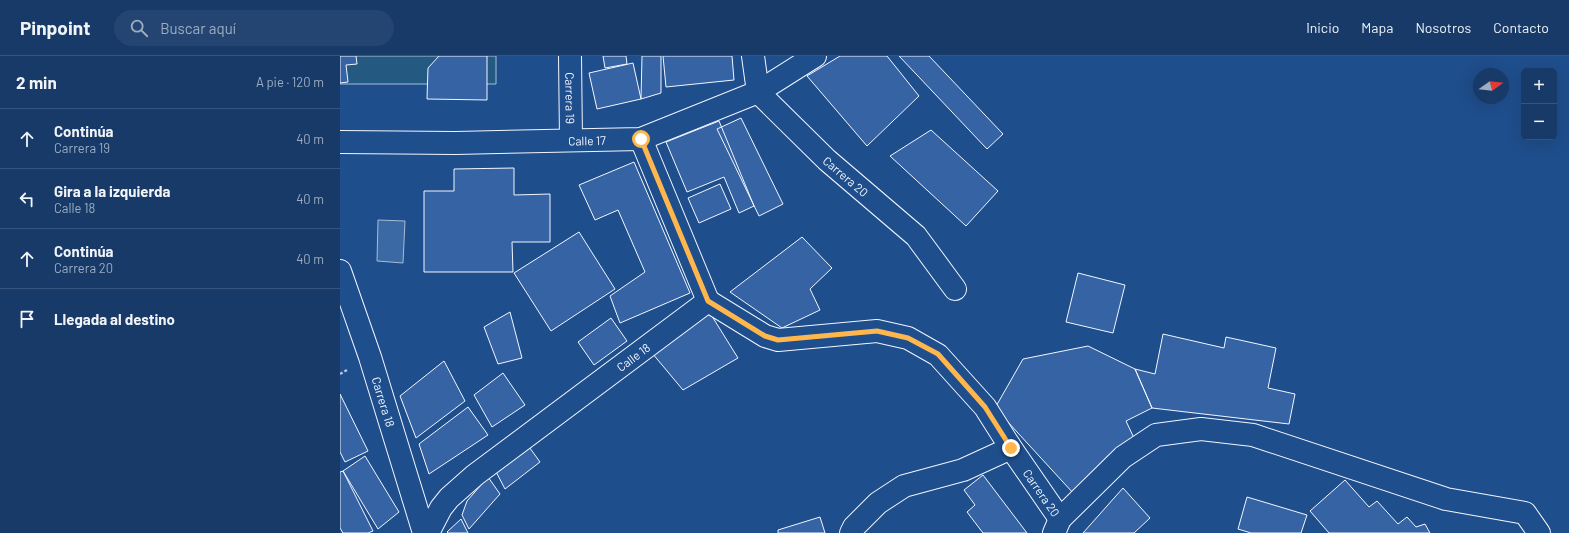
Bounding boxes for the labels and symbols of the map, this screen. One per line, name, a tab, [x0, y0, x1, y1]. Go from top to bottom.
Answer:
north arrow	[1473, 68, 1509, 104]
street label: Carrera 19	[563, 72, 578, 124]
route start	[632, 130, 650, 148]
street label: Calle 17	[568, 133, 606, 148]
street label: Carrera 20	[821, 153, 871, 199]
street label: Calle 18	[614, 340, 653, 374]
street label: Carrera 18	[369, 375, 398, 429]
route end	[1002, 439, 1020, 457]
street label: Carrera 20	[1021, 466, 1063, 519]

